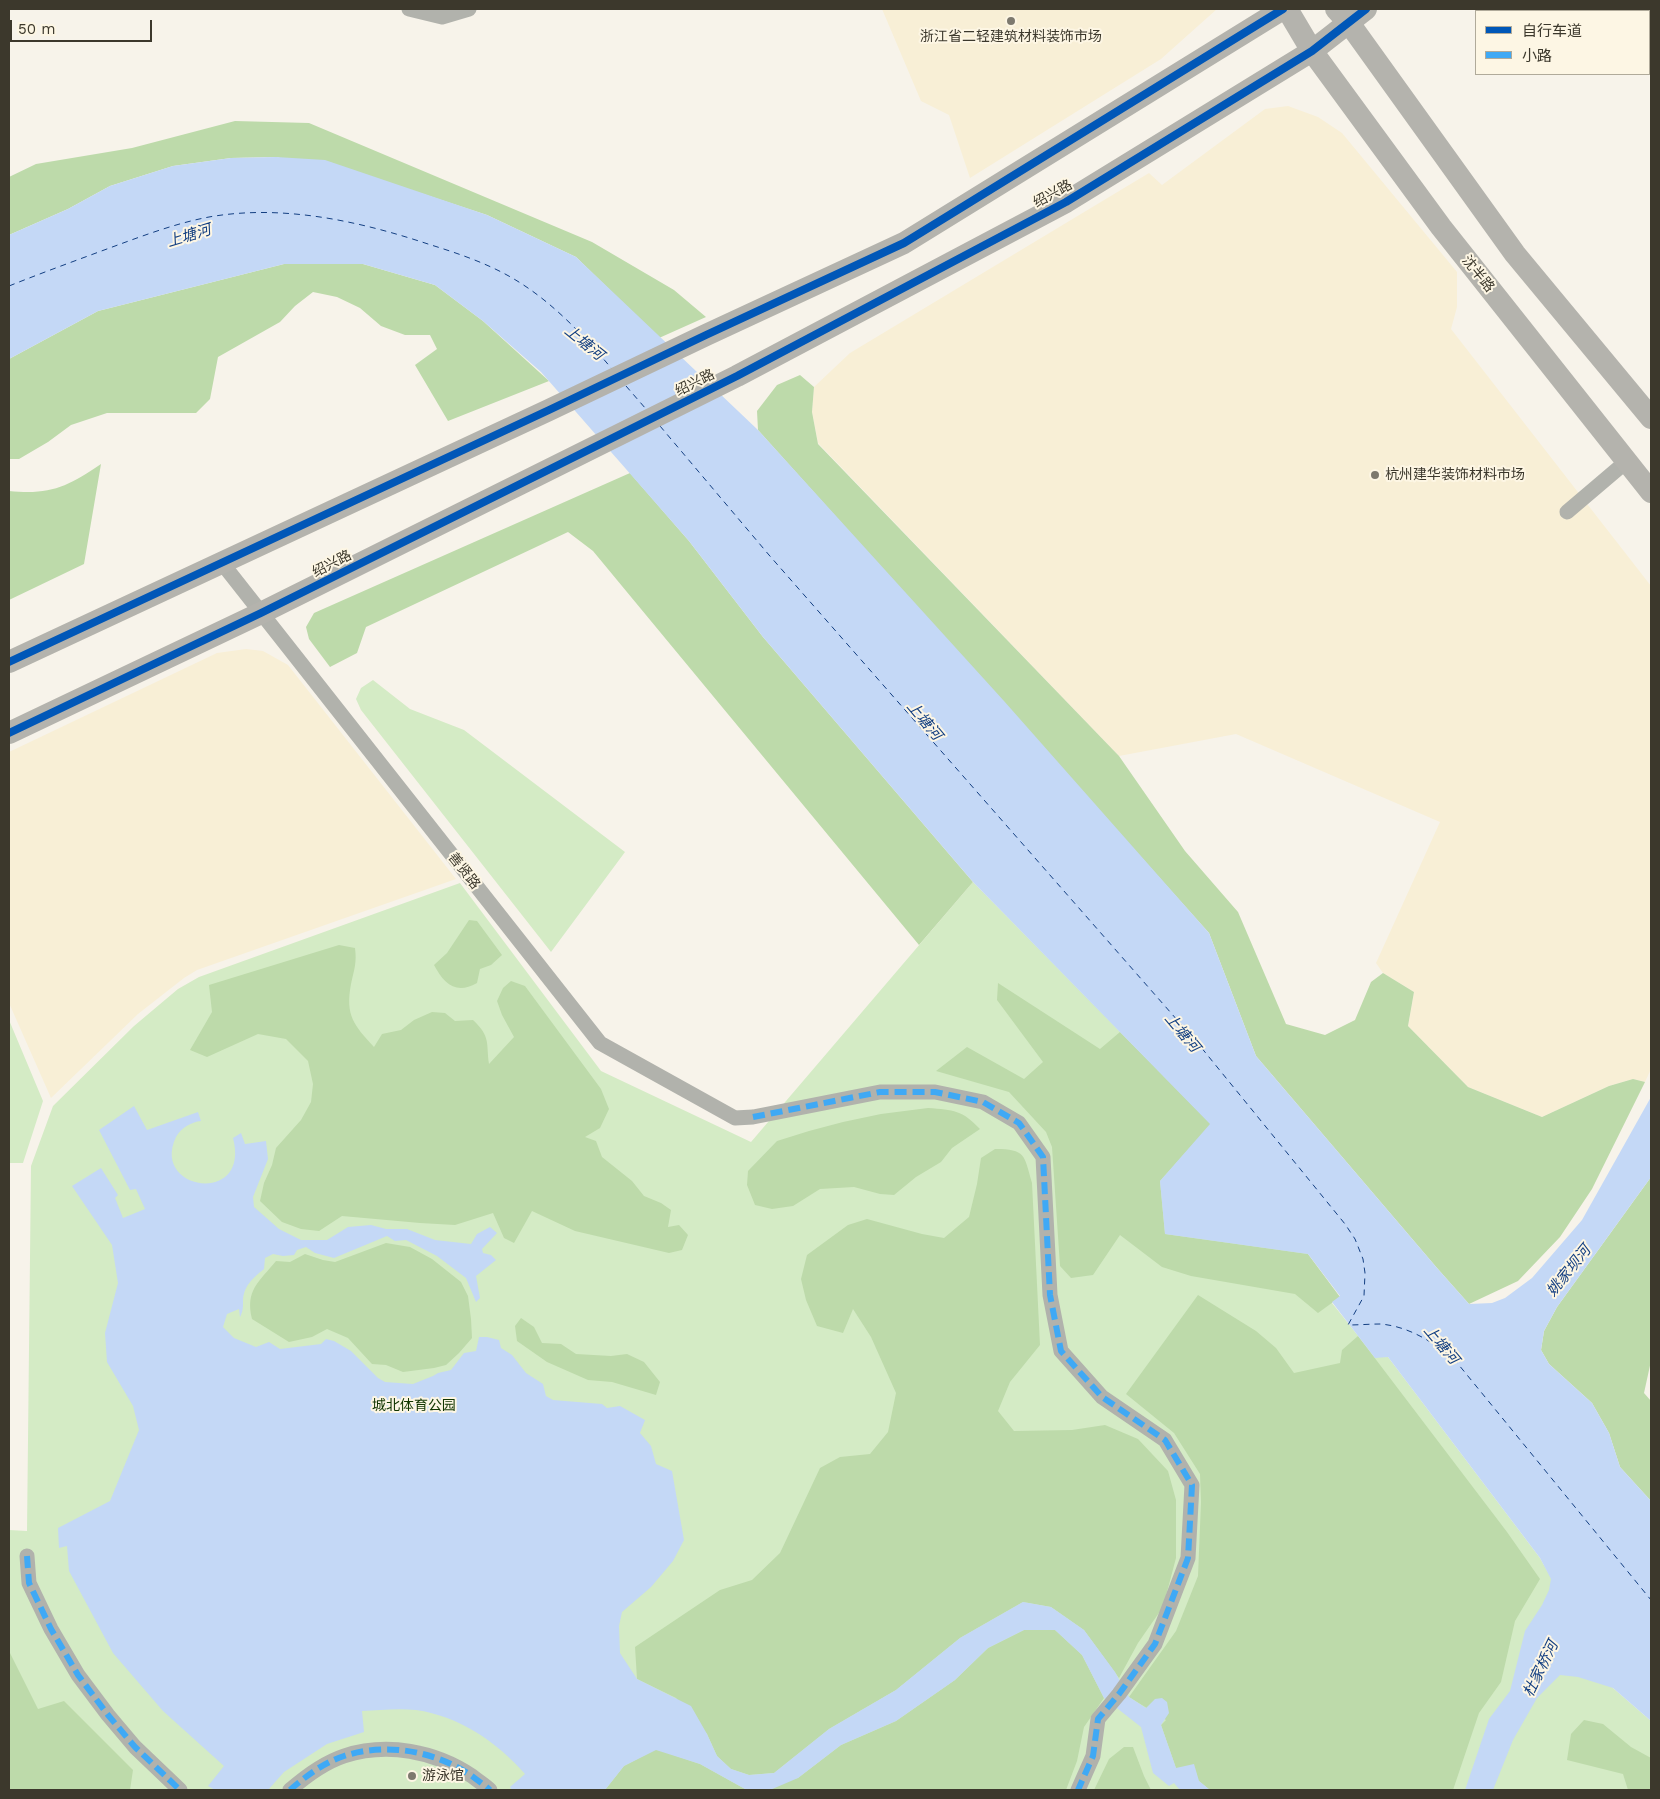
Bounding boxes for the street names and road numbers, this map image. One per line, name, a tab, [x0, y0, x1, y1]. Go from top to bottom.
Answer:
street label: 绍兴路	[1031, 176, 1075, 212]
street label: 沈半路	[1458, 252, 1498, 296]
street label: 绍兴路	[672, 366, 718, 400]
street label: 绍兴路	[309, 547, 355, 581]
street label: 善贤路	[444, 849, 484, 893]

